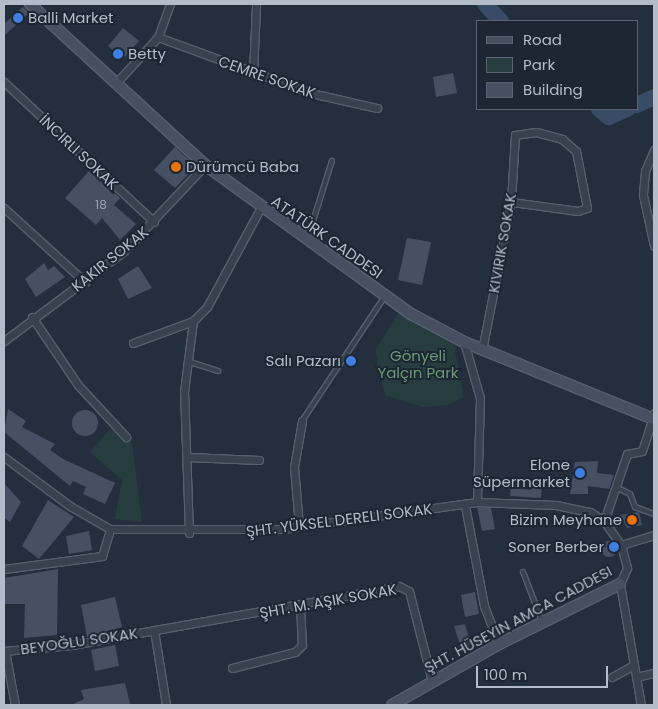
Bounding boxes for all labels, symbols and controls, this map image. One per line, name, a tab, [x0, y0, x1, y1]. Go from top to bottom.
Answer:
place label: Balli Market	[28, 9, 114, 27]
marker: Balli Market	[12, 12, 24, 24]
legend	[476, 20, 638, 110]
text: Road	[523, 29, 562, 50]
place label: Betty	[128, 45, 166, 63]
marker: Betty	[112, 48, 124, 60]
street label: CEMRE SOKAK	[216, 52, 318, 102]
text: Park	[523, 54, 555, 75]
text: Building	[523, 79, 583, 100]
street label: İNCIRLI SOKAK	[36, 111, 122, 193]
place label: Dürümcü Baba	[186, 158, 299, 176]
marker: Dürümcü Baba	[170, 161, 182, 173]
street label: ATATÜRK CADDESI	[268, 192, 386, 282]
street label: KIVIRIK SOKAK	[484, 192, 520, 294]
house number: 18	[95, 198, 107, 212]
street label: KAKIR SOKAK	[68, 223, 152, 295]
park label: Gönyeli Yalçın Park	[377, 346, 459, 381]
place label: Salı Pazarı	[266, 352, 341, 370]
marker: Salı Pazarı	[345, 355, 357, 367]
place label: Elone Süpermarket	[473, 455, 570, 490]
marker: Elone Süpermarket	[574, 467, 586, 479]
street label: ŞHT. YÜKSEL DERELI SOKAK	[245, 500, 433, 540]
place label: Bizim Meyhane	[510, 511, 622, 529]
marker: Bizim Meyhane	[626, 514, 638, 526]
place label: Soner Berber	[508, 538, 604, 556]
marker: Soner Berber	[608, 541, 620, 553]
street label: ŞHT. HÜSEYIN AMCA CADDESI	[421, 562, 615, 676]
street label: ŞHT. M. AŞIK SOKAK	[258, 580, 398, 622]
street label: BEYOĞLU SOKAK	[19, 624, 139, 658]
scale bar	[478, 656, 610, 688]
text: 100 m	[484, 664, 527, 685]

